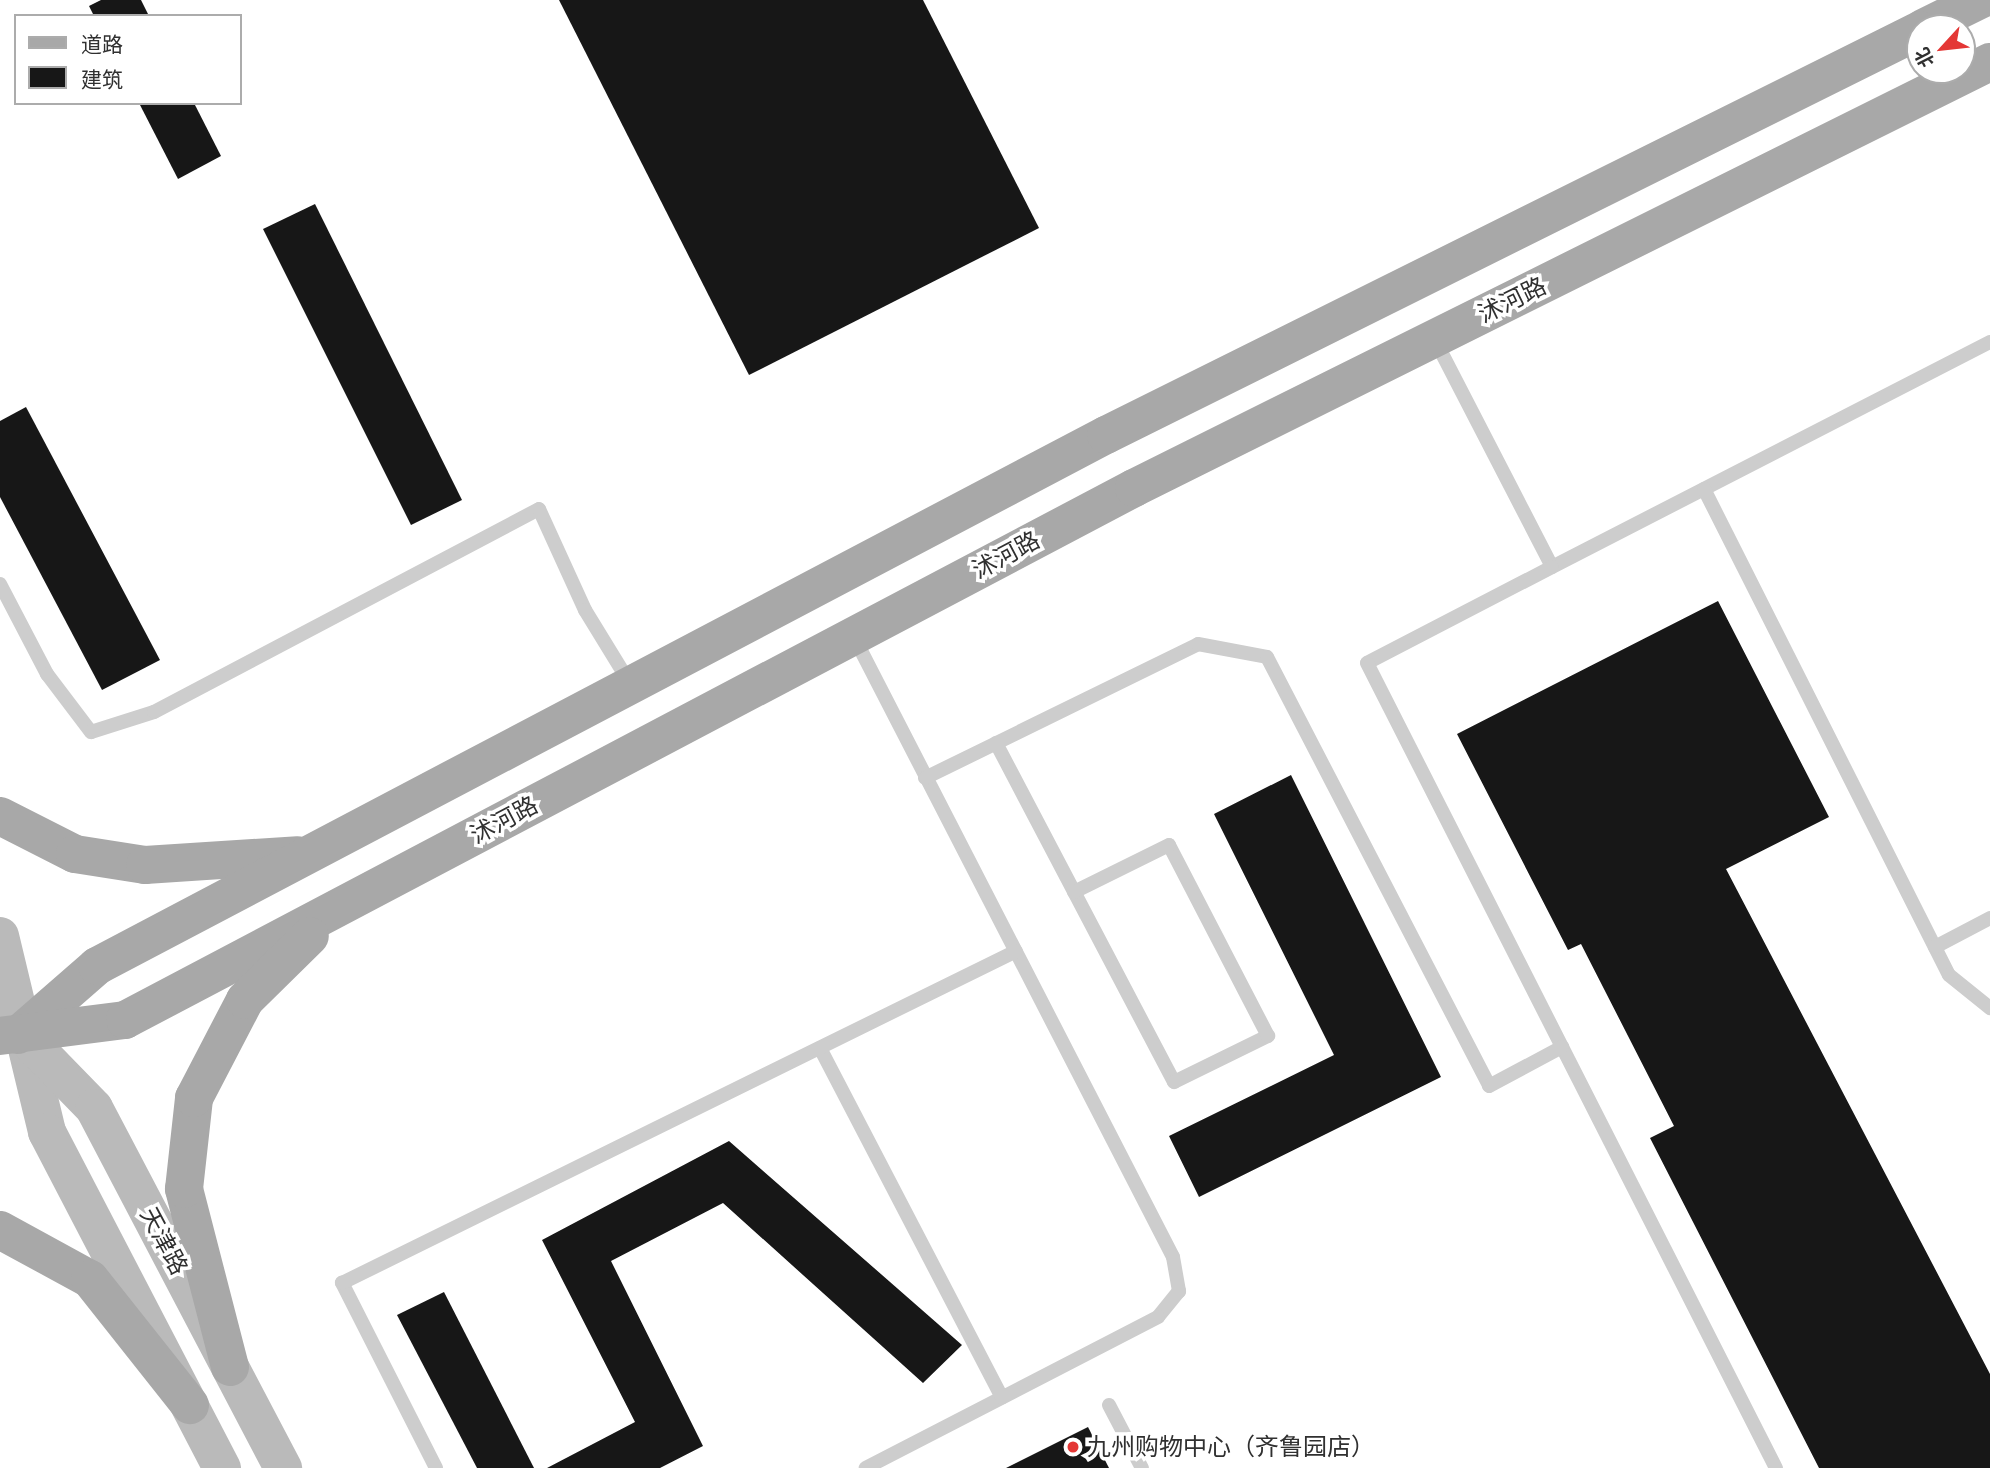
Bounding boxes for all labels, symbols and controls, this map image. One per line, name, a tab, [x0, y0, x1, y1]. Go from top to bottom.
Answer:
legend	[14, 14, 242, 105]
north arrow	[1906, 14, 1976, 84]
text: 道路	[81, 31, 123, 57]
text: 北	[1909, 44, 1939, 72]
text: 建筑	[81, 66, 123, 92]
street label: 沭河路	[1473, 271, 1551, 329]
street label: 沭河路	[967, 525, 1045, 585]
street label: 沭河路	[465, 790, 543, 850]
street label: 天津路	[134, 1202, 194, 1280]
place label: 九州购物中心（齐鲁园店）	[1087, 1433, 1375, 1461]
marker: 九州购物中心（齐鲁园店）	[1065, 1439, 1081, 1455]

